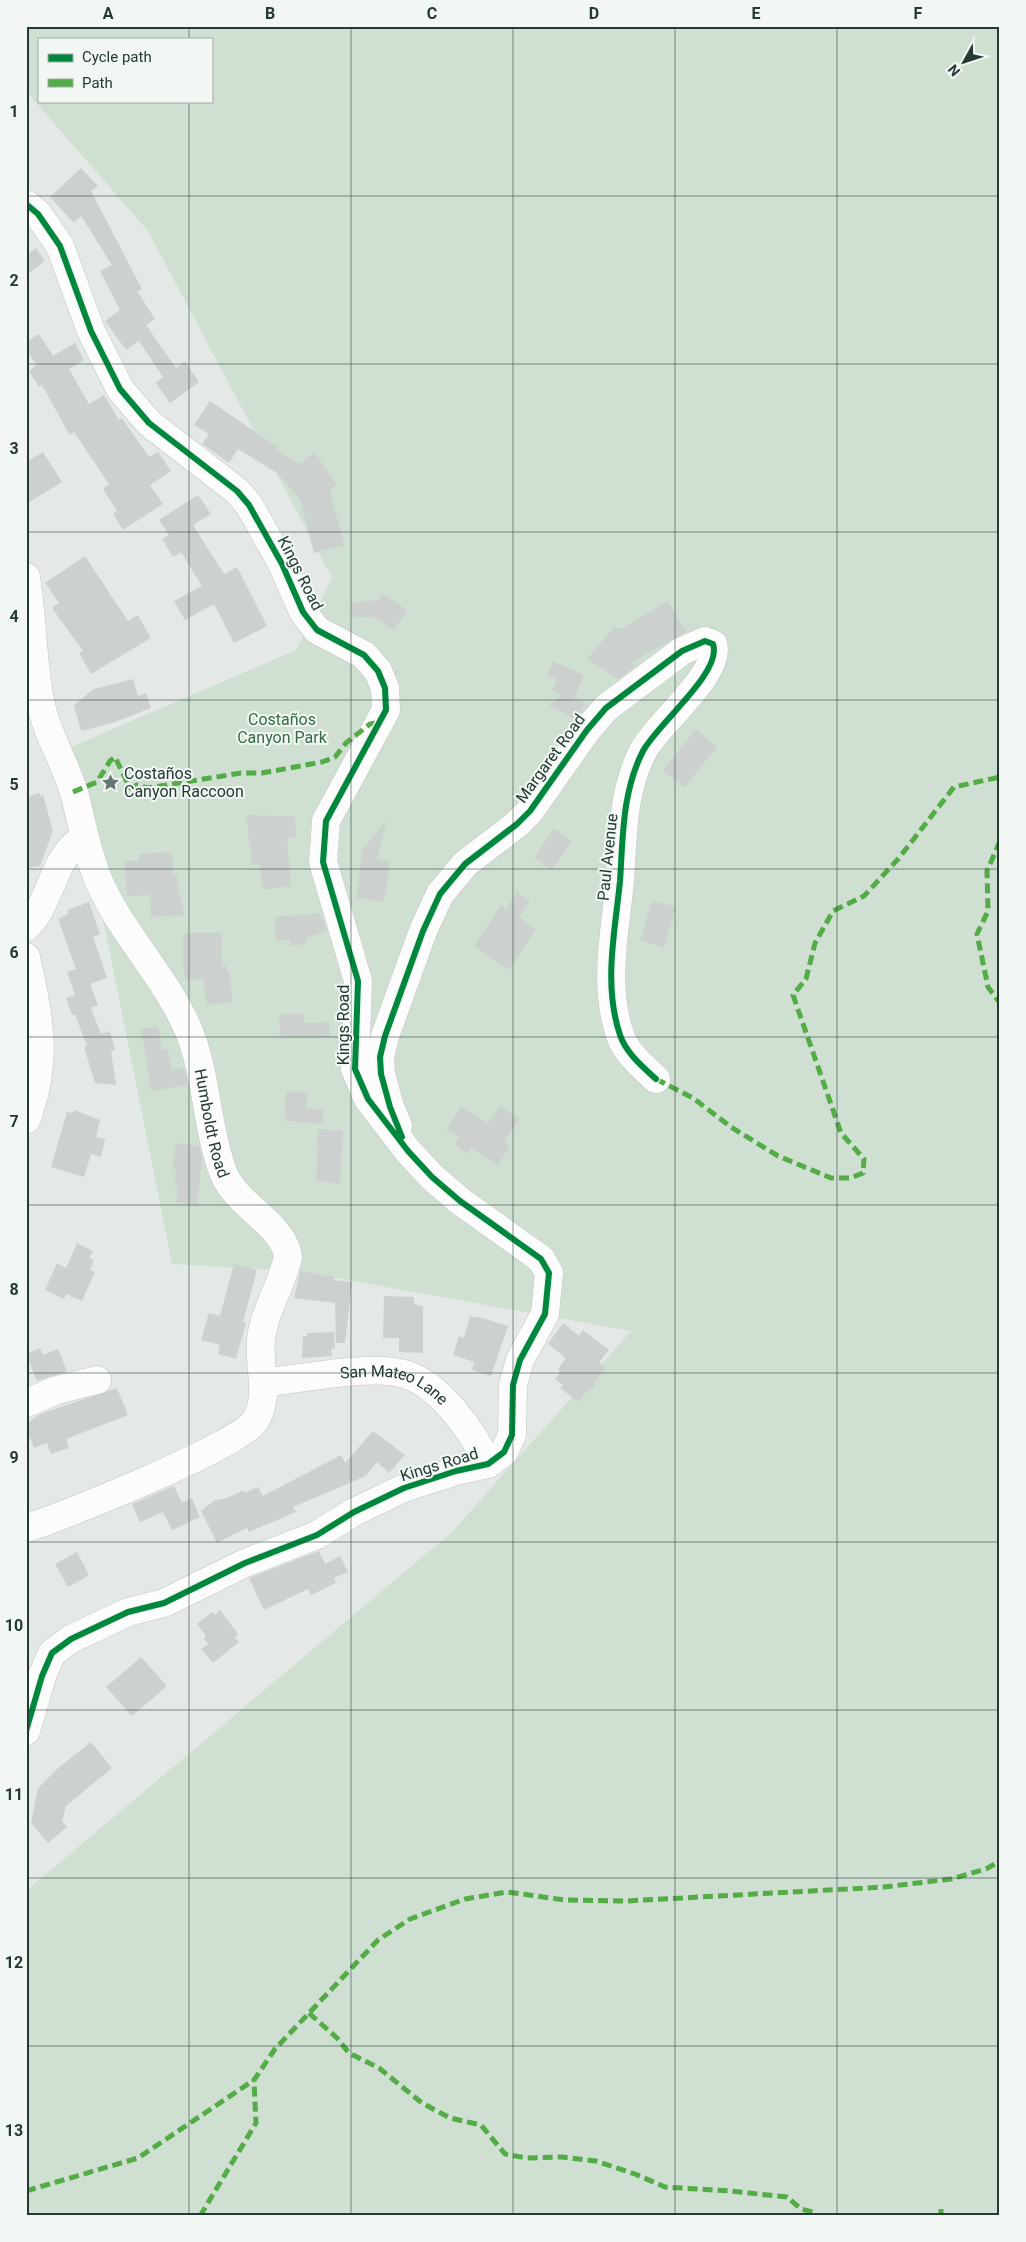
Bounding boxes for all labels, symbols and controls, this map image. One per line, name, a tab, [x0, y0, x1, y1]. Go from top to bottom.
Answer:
text: A	[103, 4, 114, 23]
text: B	[265, 4, 275, 23]
text: C	[427, 4, 437, 23]
text: D	[589, 4, 599, 23]
text: E	[752, 4, 761, 23]
text: F	[914, 4, 923, 23]
legend	[38, 38, 212, 102]
north arrow	[938, 38, 988, 88]
text: Cycle path	[82, 48, 152, 66]
text: N	[945, 61, 963, 79]
text: Path	[82, 74, 113, 92]
text: 1	[9, 102, 19, 121]
text: 2	[9, 271, 19, 290]
text: 3	[9, 439, 19, 458]
street label: Kings Road	[274, 533, 327, 613]
text: 4	[9, 607, 19, 626]
park label: Costaños Canyon Park	[237, 710, 328, 747]
street label: Margaret Road	[512, 710, 589, 806]
place label: Costaños Canyon Raccoon	[124, 764, 244, 801]
place icon: Costaños Canyon Raccoon	[100, 772, 120, 792]
text: 5	[9, 775, 19, 794]
street label: Paul Avenue	[593, 812, 622, 902]
text: 6	[9, 943, 19, 962]
street label: Kings Road	[334, 985, 353, 1065]
street label: Humboldt Road	[190, 1067, 233, 1181]
text: 7	[9, 1112, 19, 1131]
text: 8	[9, 1280, 19, 1299]
street label: San Mateo Lane	[339, 1362, 452, 1409]
street label: Kings Road	[398, 1444, 481, 1485]
text: 9	[9, 1448, 19, 1467]
text: 10	[5, 1616, 23, 1635]
text: 11	[5, 1785, 23, 1804]
text: 12	[5, 1953, 23, 1972]
text: 13	[5, 2121, 23, 2140]

